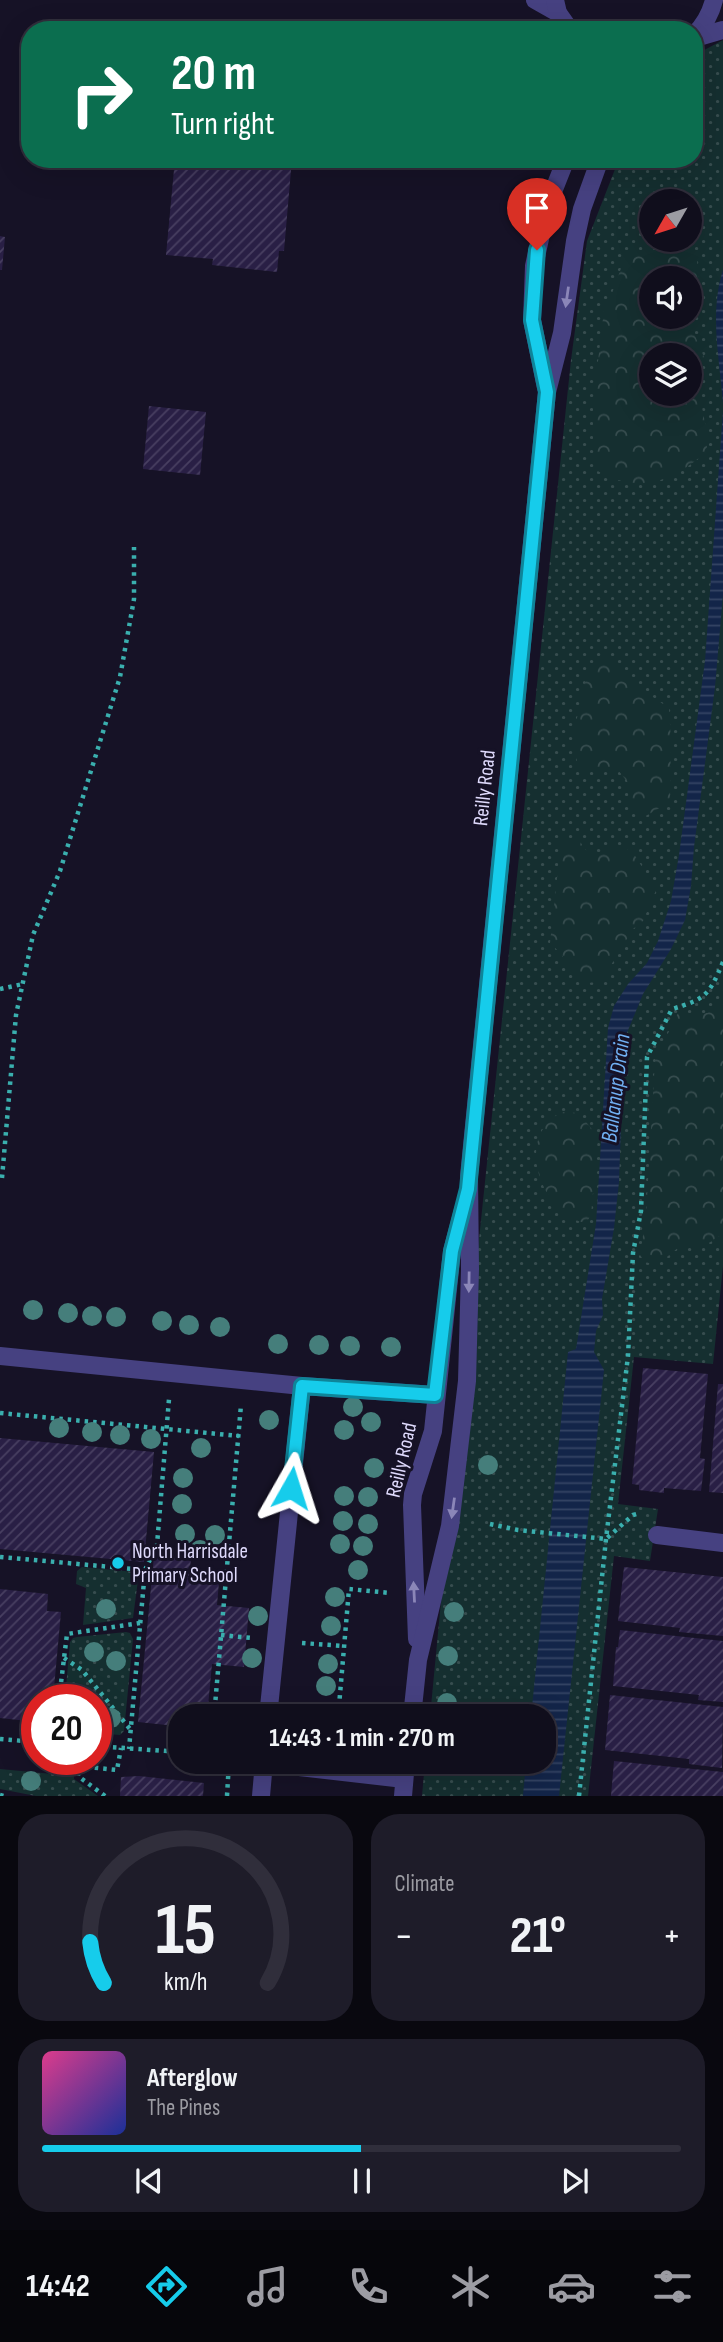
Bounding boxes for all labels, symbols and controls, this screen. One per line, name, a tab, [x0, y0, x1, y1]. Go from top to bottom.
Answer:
text: 20 m	[171, 45, 256, 104]
icon: right	[56, 49, 147, 140]
text: Turn right	[171, 105, 275, 144]
pin	[507, 178, 567, 250]
icon: arrive	[518, 189, 556, 227]
north arrow	[639, 189, 702, 252]
map controls	[639, 189, 702, 406]
button: sound	[639, 266, 702, 329]
one-way arrow	[562, 286, 573, 308]
button: layers	[639, 343, 702, 406]
street label: Reilly Road	[468, 749, 501, 827]
water label: Ballanup Drain	[595, 1032, 637, 1144]
one-way arrow	[464, 1271, 475, 1293]
street label: Reilly Road	[381, 1420, 422, 1500]
position arrow	[254, 1451, 328, 1525]
one-way arrow	[447, 1498, 458, 1520]
place label: North Harrisdale Primary School	[132, 1539, 248, 1588]
marker: North Harrisdale Primary School	[110, 1555, 126, 1571]
one-way arrow	[408, 1580, 419, 1602]
speed limit sign: 20	[21, 1684, 112, 1775]
text: 14:43 · 1 min · 270 m	[269, 1723, 455, 1754]
text: Climate	[395, 1870, 454, 1898]
text: 15	[155, 1888, 216, 1976]
text: 21°	[510, 1905, 566, 1968]
text: −	[395, 1914, 413, 1959]
text: +	[662, 1914, 681, 1959]
text: km/h	[164, 1967, 207, 1998]
text: Afterglow	[147, 2063, 238, 2094]
text: The Pines	[147, 2094, 220, 2122]
icon: previous	[130, 2162, 168, 2200]
icon: pause	[343, 2162, 381, 2200]
icon: next	[556, 2162, 594, 2200]
icon: directions	[142, 2262, 191, 2311]
icon: music	[243, 2262, 292, 2311]
icon: phone	[344, 2262, 393, 2311]
icon: climate	[446, 2262, 495, 2311]
icon: car	[547, 2262, 596, 2311]
icon: filters	[648, 2262, 697, 2311]
text: 14:42	[26, 2267, 90, 2306]

